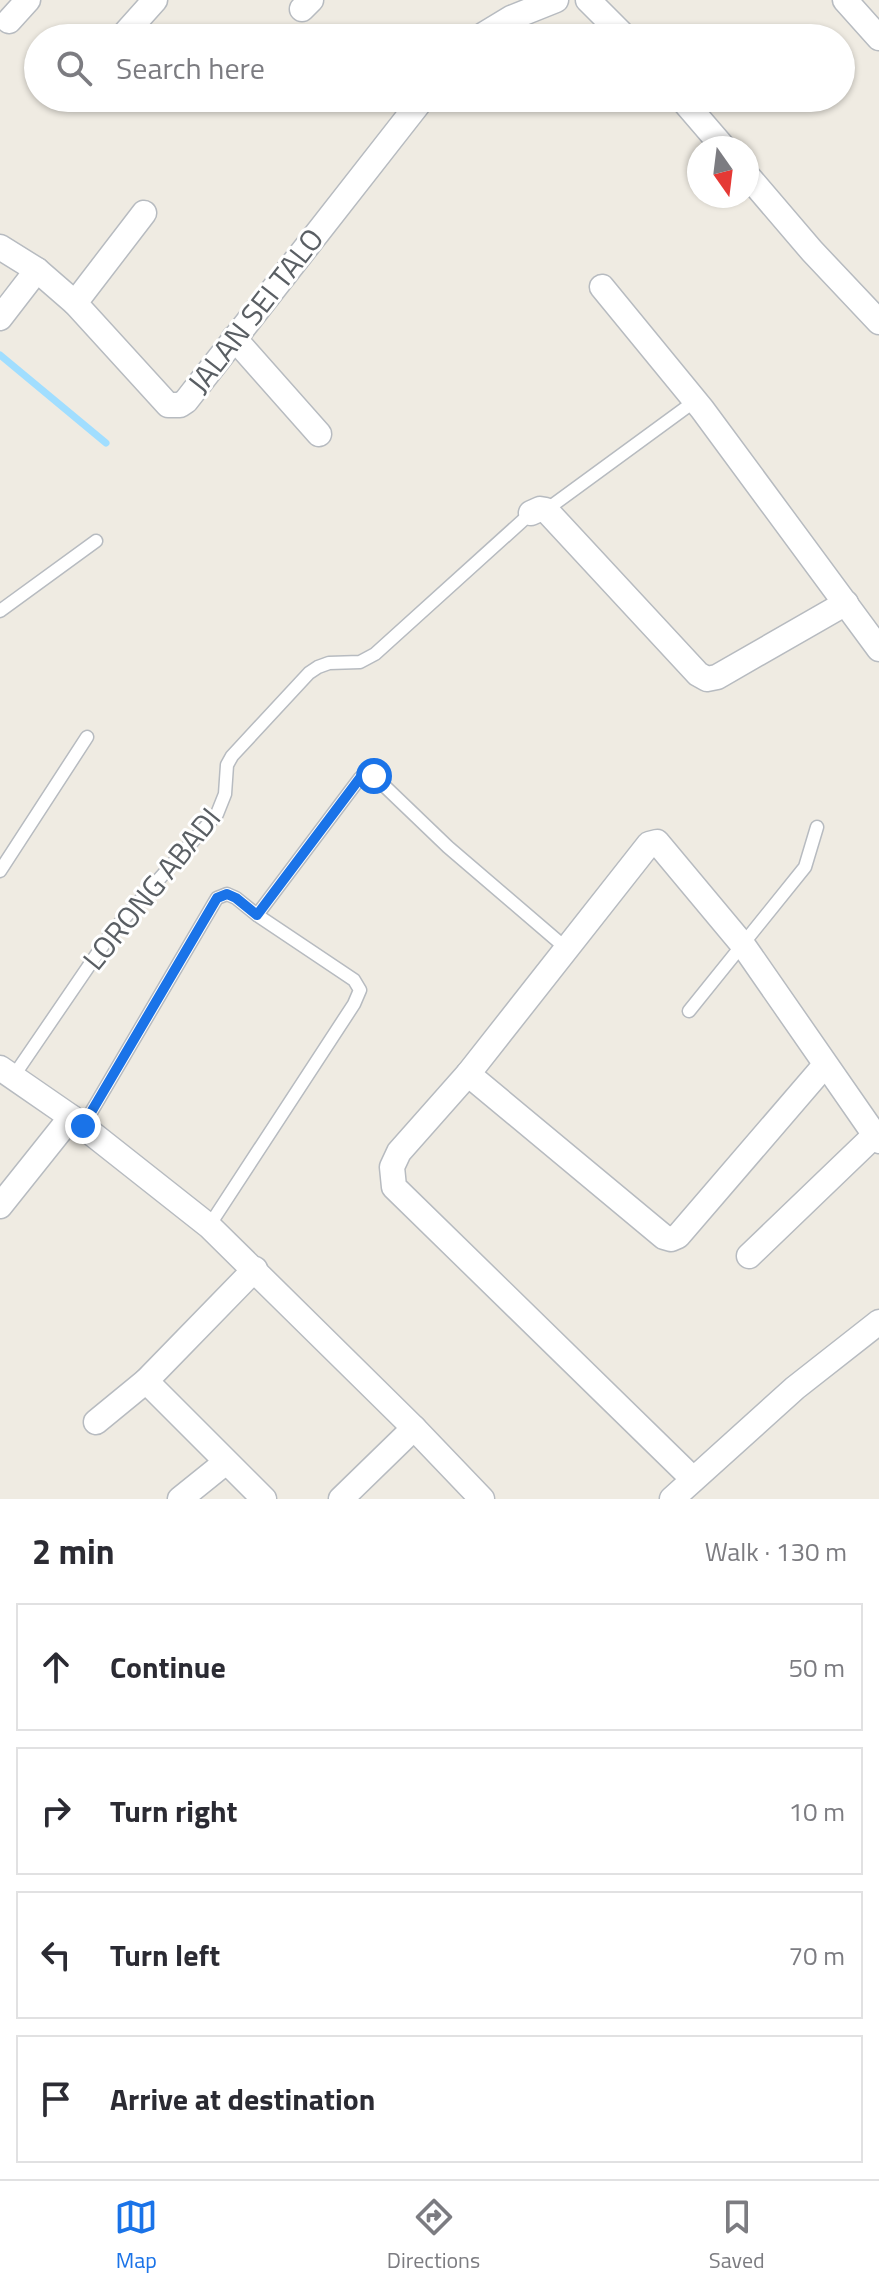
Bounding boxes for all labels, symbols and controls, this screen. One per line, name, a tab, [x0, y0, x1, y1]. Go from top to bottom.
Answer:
search box	[24, 24, 855, 112]
text: Search here	[116, 45, 265, 91]
icon: search	[52, 46, 96, 90]
north arrow	[687, 136, 759, 208]
street label: JALAN SEI TALO	[176, 218, 334, 403]
route start	[356, 758, 392, 794]
street label: LORONG ABADI	[71, 797, 231, 980]
route end	[65, 1108, 101, 1144]
text: 2 min	[32, 1525, 115, 1577]
text: Walk · 130 m	[705, 1532, 847, 1571]
text: Continue	[110, 1644, 226, 1690]
icon: ahead	[34, 1645, 78, 1689]
text: 50 m	[788, 1648, 845, 1687]
text: Turn right	[110, 1788, 238, 1834]
icon: right	[34, 1789, 78, 1833]
text: 10 m	[788, 1792, 845, 1831]
text: Turn left	[110, 1932, 220, 1978]
icon: left	[34, 1933, 78, 1977]
text: 70 m	[788, 1936, 845, 1975]
text: Arrive at destination	[110, 2076, 375, 2122]
icon: arrive	[34, 2077, 78, 2121]
tab: Map	[114, 2195, 158, 2277]
tab: Directions	[387, 2195, 480, 2277]
tab: Saved	[709, 2195, 765, 2277]

